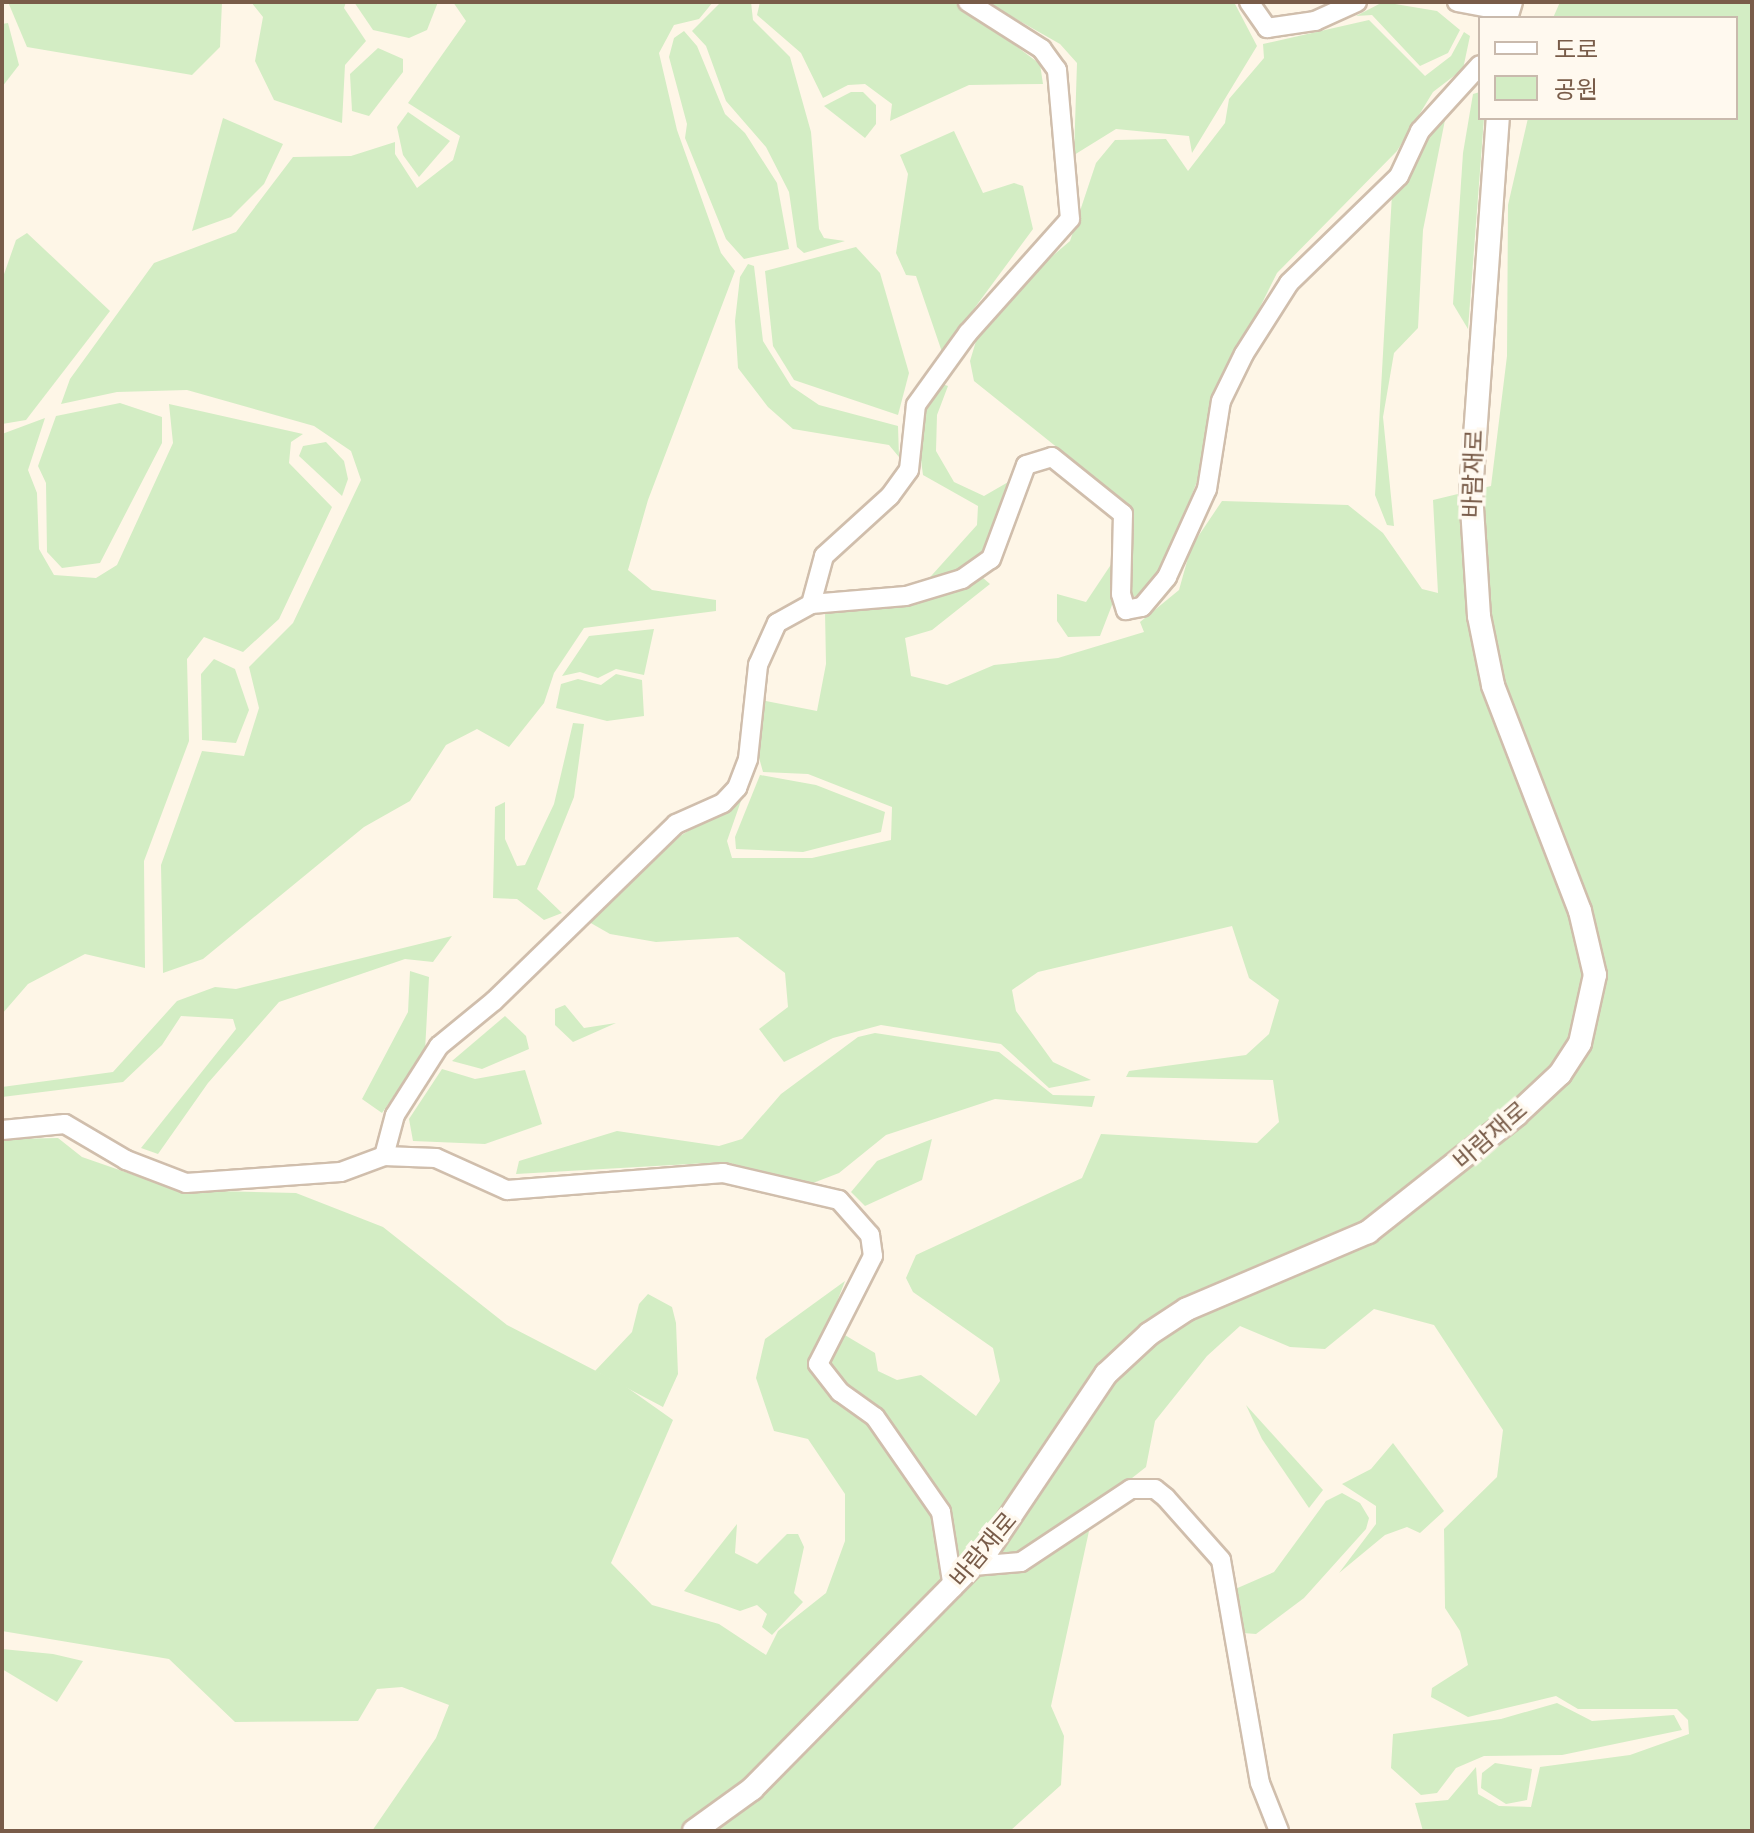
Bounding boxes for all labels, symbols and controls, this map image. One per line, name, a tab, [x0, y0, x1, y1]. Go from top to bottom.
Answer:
legend	[1478, 16, 1738, 120]
text: 도로	[1554, 34, 1598, 66]
text: 공원	[1554, 74, 1598, 106]
street label: 바람재로	[1458, 429, 1490, 519]
street label: 바람재로	[1448, 1096, 1534, 1176]
street label: 바람재로	[945, 1507, 1023, 1593]

